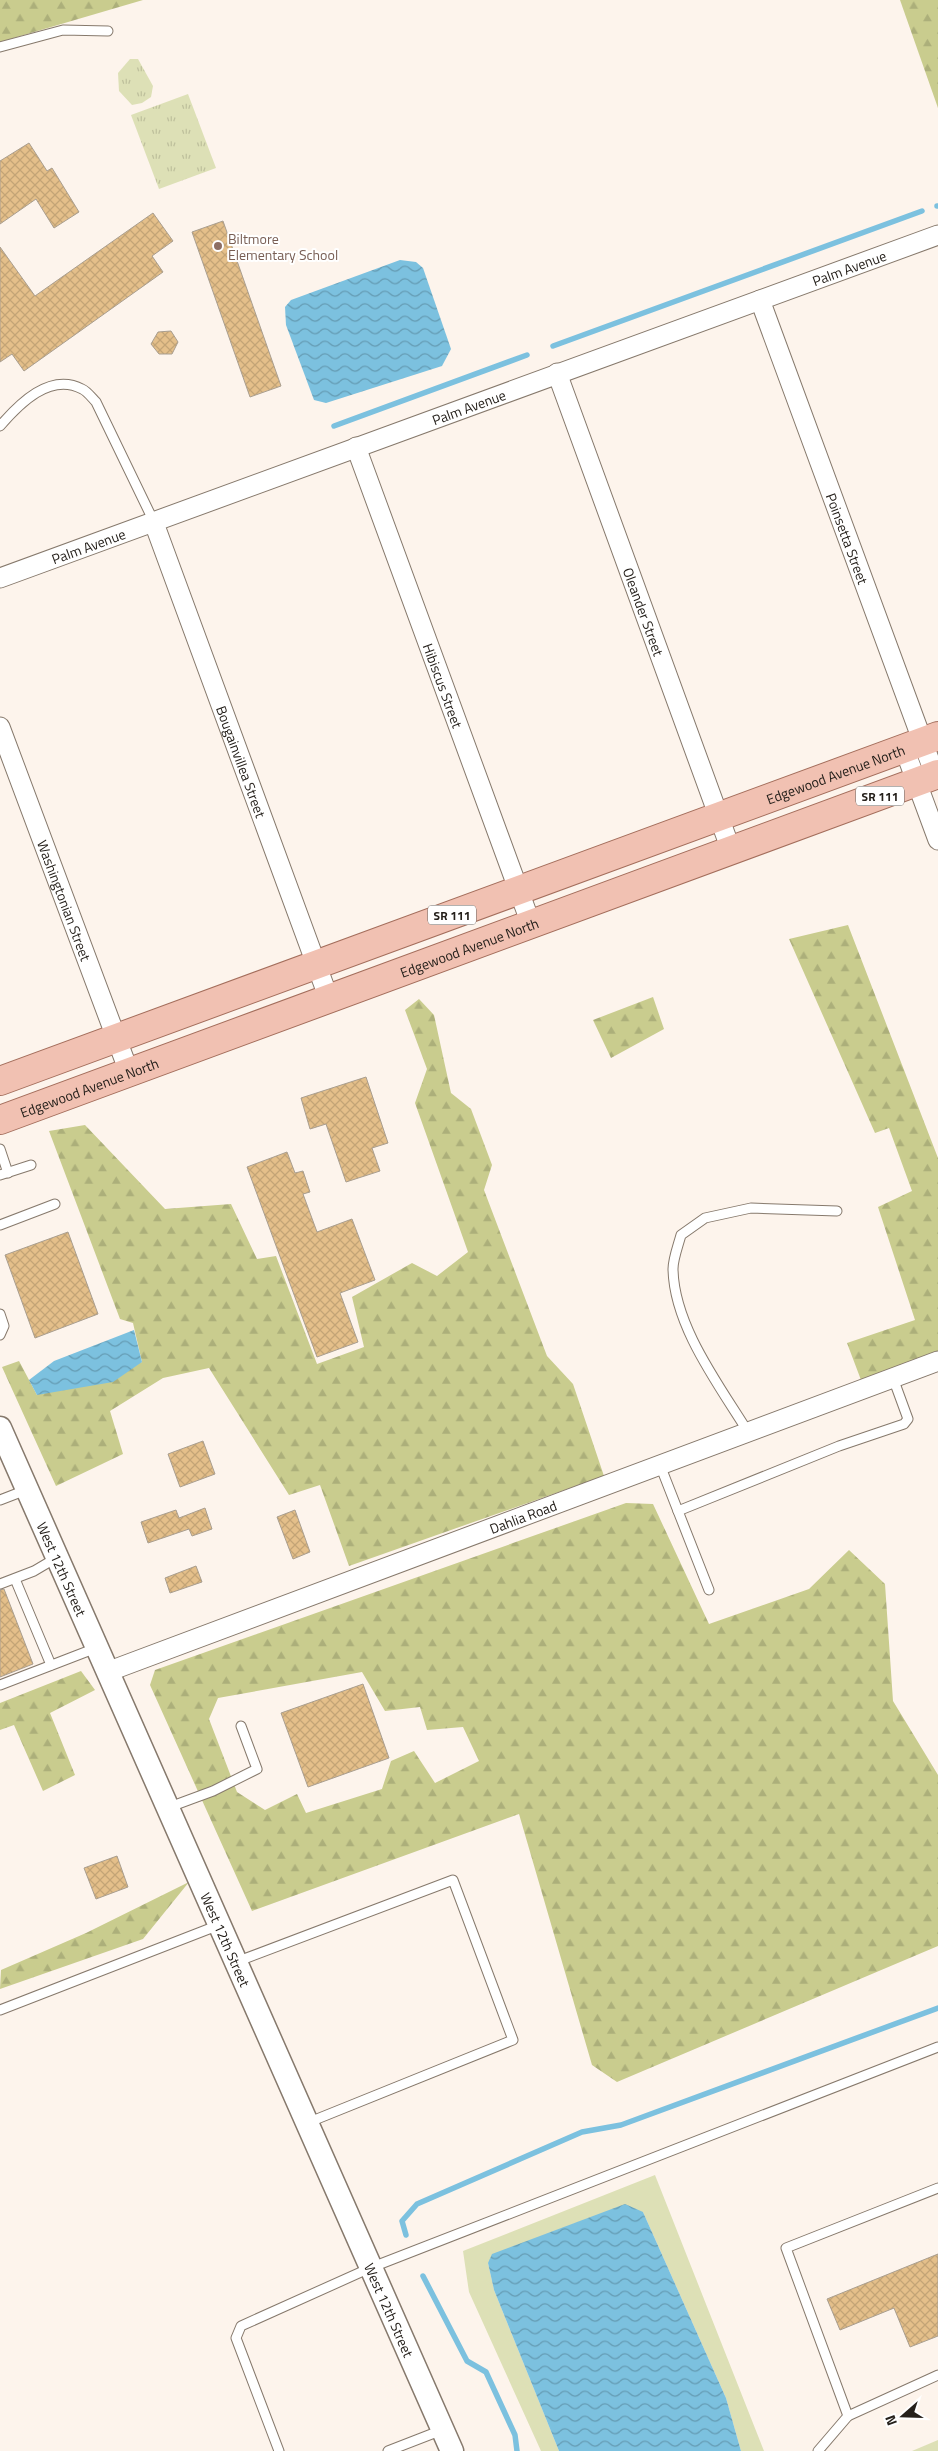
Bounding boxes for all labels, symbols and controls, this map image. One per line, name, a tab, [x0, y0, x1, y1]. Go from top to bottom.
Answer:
place label: Biltmore Elementary School	[228, 228, 338, 265]
marker: Biltmore Elementary School	[212, 240, 224, 252]
street label: Palm Avenue	[809, 244, 889, 291]
street label: Palm Avenue	[429, 384, 508, 430]
street label: Poinsetta Street	[821, 490, 874, 587]
street label: Palm Avenue	[48, 523, 128, 569]
street label: Oleander Street	[618, 564, 670, 659]
street label: Hibiscus Street	[418, 640, 469, 731]
street label: Bougainvillea Street	[211, 702, 272, 820]
street label: Edgewood Avenue North	[763, 739, 908, 809]
road number: SR 111	[856, 786, 904, 806]
street label: Washingtonian Street	[33, 837, 97, 964]
road number: SR 111	[428, 906, 476, 924]
street label: Edgewood Avenue North	[397, 912, 541, 982]
street label: Edgewood Avenue North	[17, 1052, 161, 1122]
street label: Dahlia Road	[486, 1494, 559, 1539]
street label: West 12th Street	[32, 1518, 92, 1619]
street label: West 12th Street	[196, 1889, 256, 1990]
street label: West 12th Street	[360, 2259, 420, 2360]
north arrow	[878, 2391, 928, 2441]
text: N	[879, 2412, 902, 2429]

